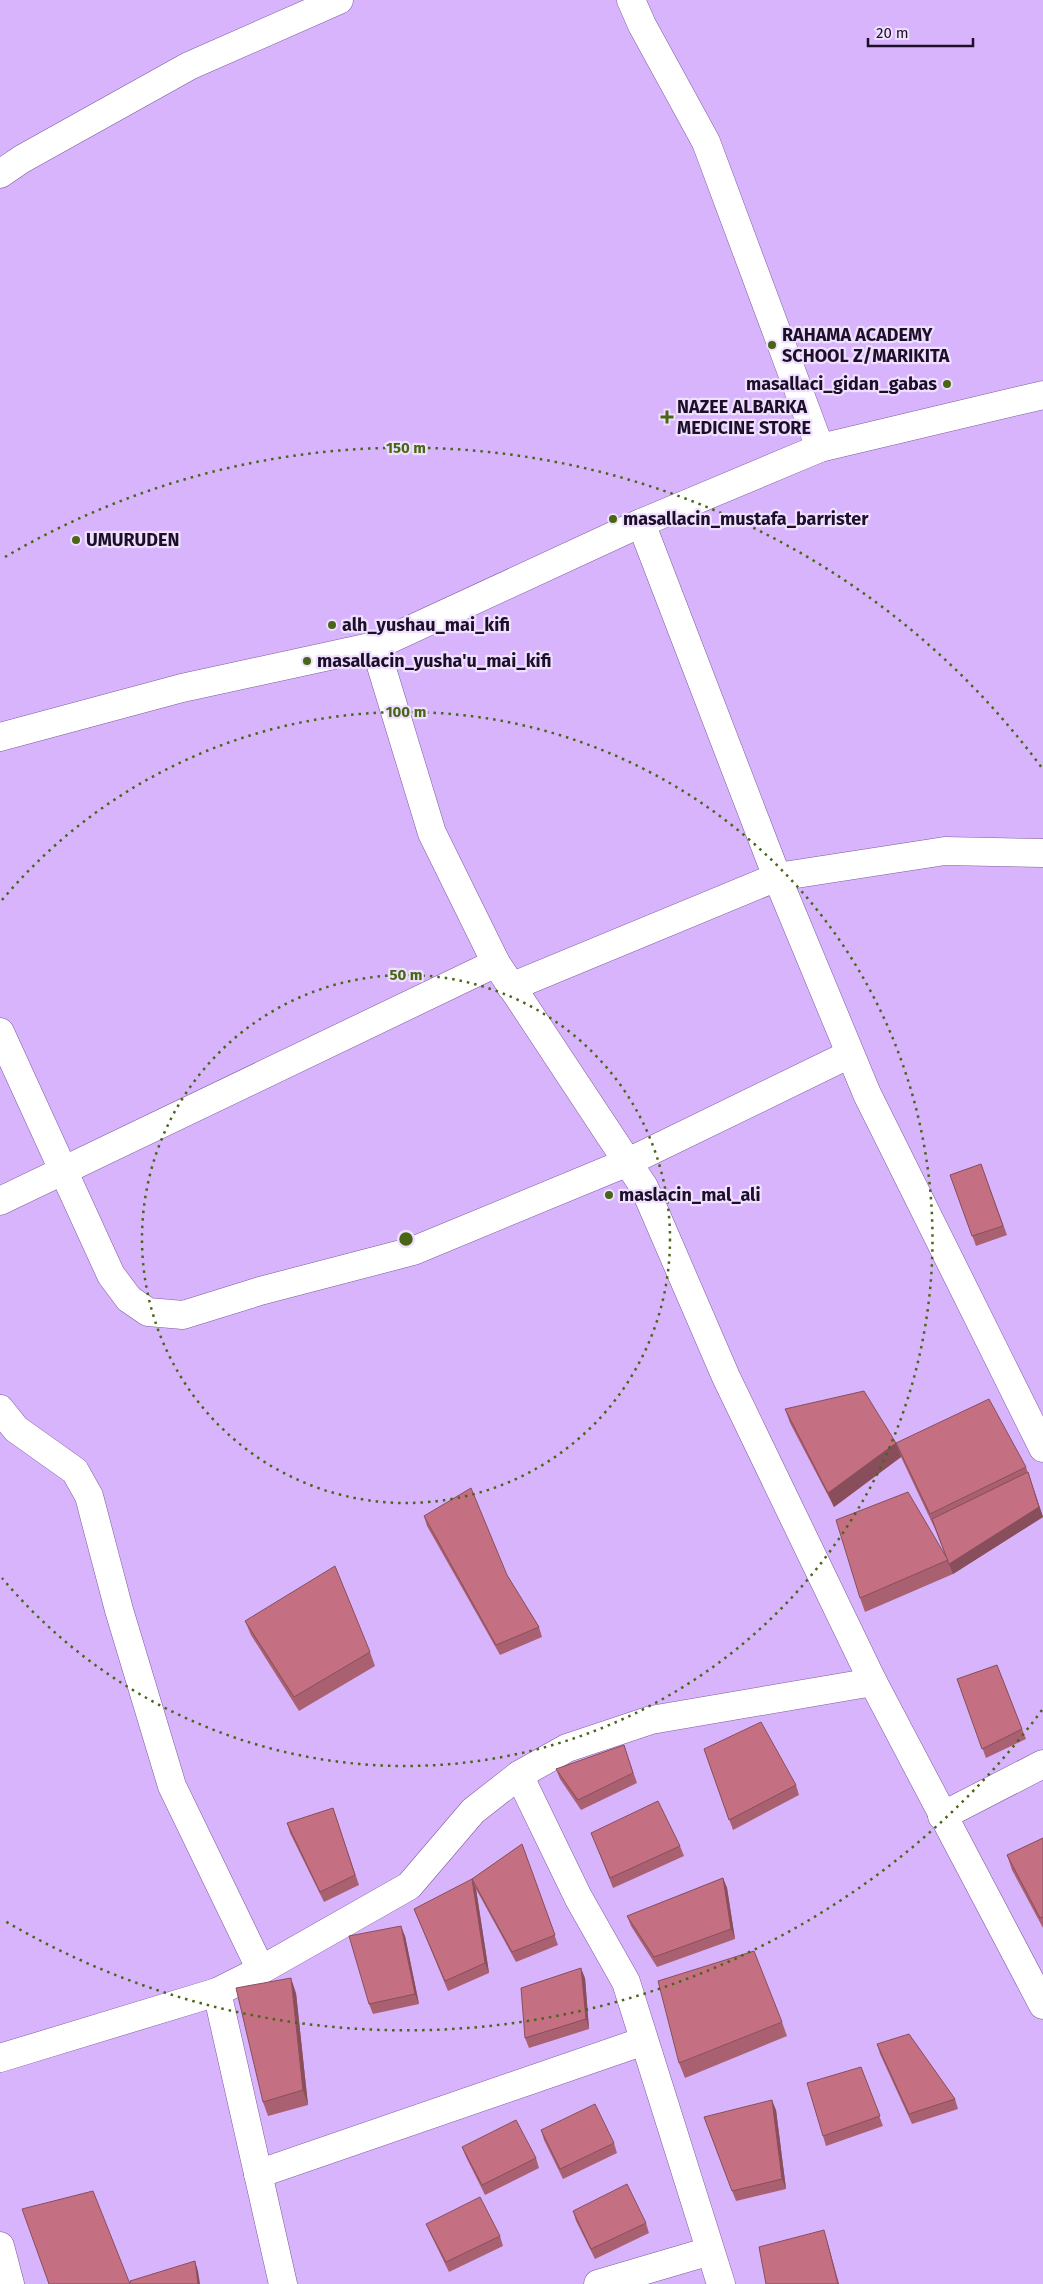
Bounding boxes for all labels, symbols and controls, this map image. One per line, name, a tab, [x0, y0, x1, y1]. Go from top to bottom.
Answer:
scale bar	[868, 15, 973, 47]
text: 20 m	[876, 24, 909, 42]
place label: RAHAMA ACADEMY SCHOOL Z/MARIKITA	[782, 324, 950, 367]
marker: RAHAMA ACADEMY SCHOOL Z/MARIKITA	[766, 339, 778, 351]
place label: masallaci_gidan_gabas	[746, 373, 937, 395]
marker: masallaci_gidan_gabas	[941, 378, 953, 390]
place label: NAZEE ALBARKA MEDICINE STORE	[677, 396, 811, 439]
marker: NAZEE ALBARKA MEDICINE STORE	[661, 411, 673, 423]
text: 150 m	[386, 439, 426, 457]
place label: masallacin_mustafa_barrister	[623, 508, 869, 530]
marker: masallacin_mustafa_barrister	[607, 513, 619, 525]
place label: UMURUDEN	[86, 529, 179, 551]
marker: UMURUDEN	[70, 534, 82, 546]
place label: alh_yushau_mai_kifi	[342, 614, 510, 636]
marker: alh_yushau_mai_kifi	[326, 619, 338, 631]
place label: masallacin_yusha'u_mai_kifi	[317, 650, 551, 672]
marker: masallacin_yusha'u_mai_kifi	[301, 655, 313, 667]
text: 100 m	[386, 703, 426, 721]
text: 50 m	[389, 966, 423, 984]
place label: maslacin_mal_ali	[619, 1184, 761, 1206]
marker: maslacin_mal_ali	[603, 1189, 615, 1201]
centre of rings	[397, 1230, 415, 1248]

